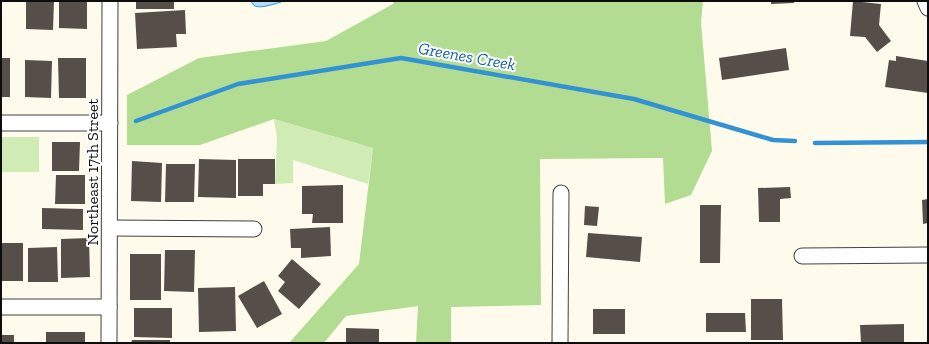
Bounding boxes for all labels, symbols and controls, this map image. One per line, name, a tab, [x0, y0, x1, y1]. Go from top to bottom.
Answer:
water label: Greenes Creek	[417, 38, 517, 74]
street label: Northeast 17th Street	[83, 98, 102, 246]

